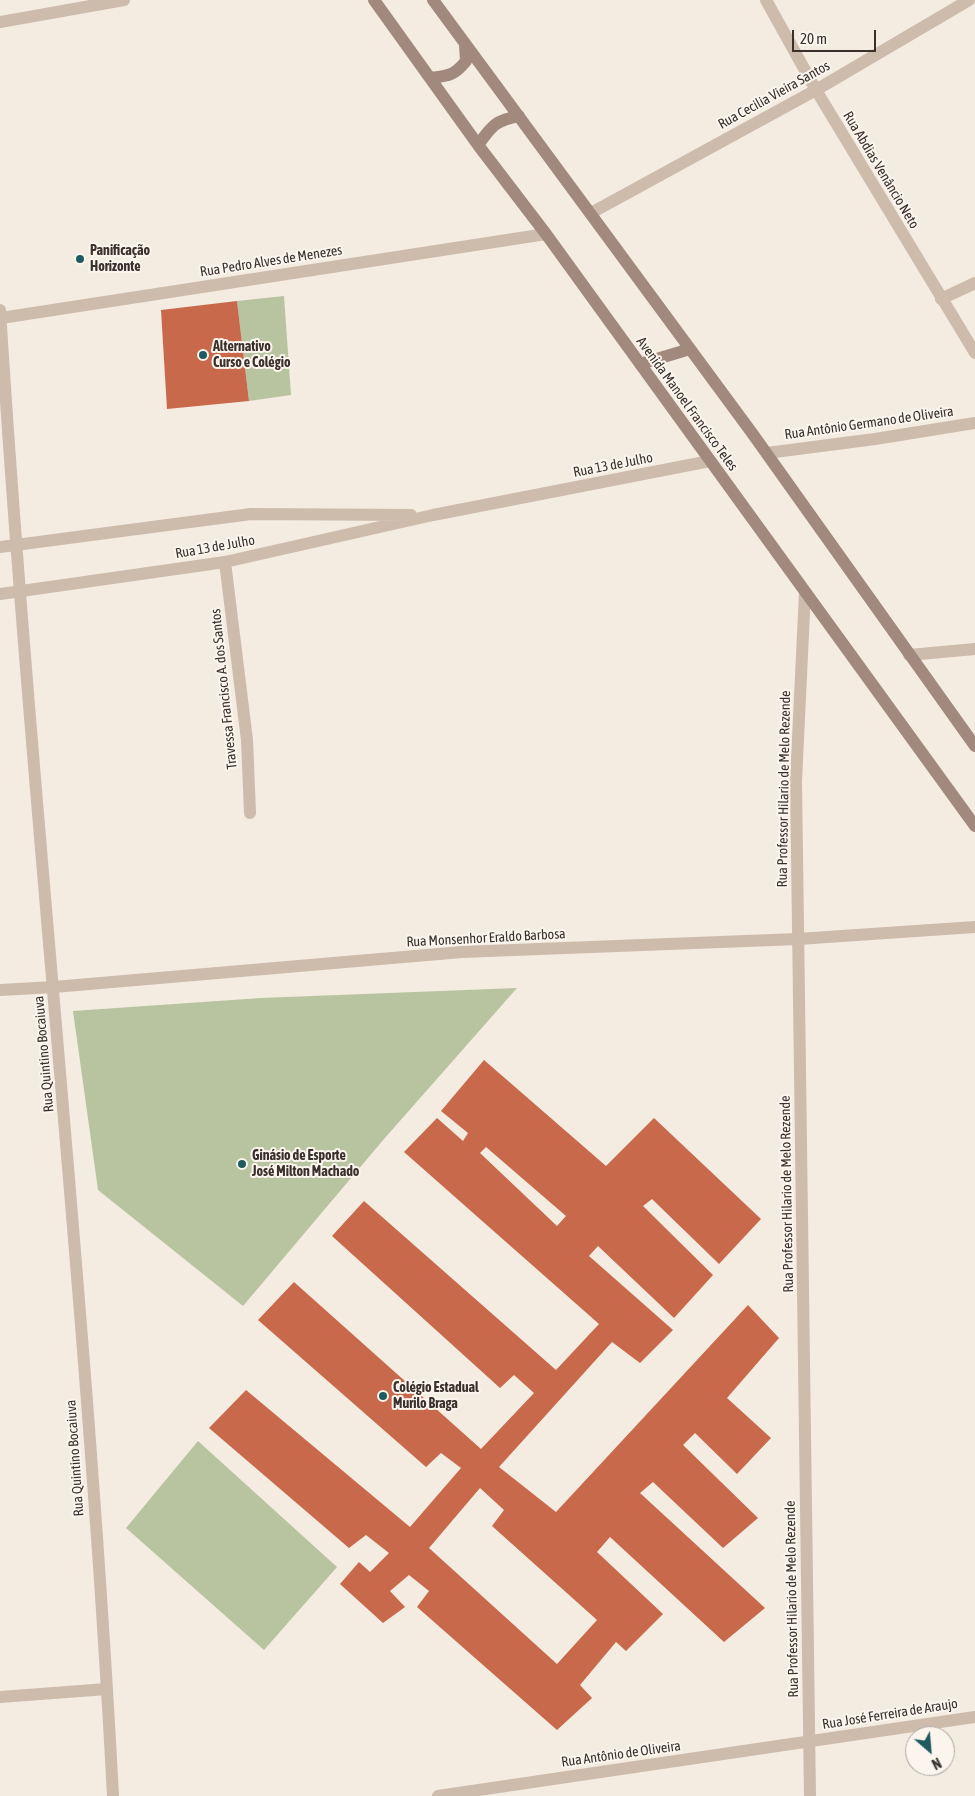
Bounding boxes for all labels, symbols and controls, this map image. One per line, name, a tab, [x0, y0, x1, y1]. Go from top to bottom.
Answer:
scale bar	[795, 20, 879, 52]
text: 20 m	[800, 30, 827, 47]
street label: Rua Cecilia Vieira Santos	[715, 57, 833, 133]
street label: Rua Abdias Venâncio Neto	[839, 108, 923, 232]
street label: Rua Pedro Alves de Menezes	[199, 241, 343, 281]
place label: Panificação Horizonte	[90, 243, 150, 276]
marker: Panificação Horizonte	[74, 253, 86, 265]
street label: Avenida Manoel Francisco Teles	[633, 334, 741, 474]
place label: Alternativo Curso e Colégio	[213, 339, 291, 372]
marker: Alternativo Curso e Colégio	[197, 349, 209, 361]
street label: Rua Antônio Germano de Oliveira	[784, 403, 954, 443]
street label: Rua 13 de Julho	[572, 449, 654, 481]
street label: Rua 13 de Julho	[174, 532, 256, 562]
street label: Travessa Francisco A. dos Santos	[207, 608, 241, 770]
street label: Rua Professor Hilario de Melo Rezende	[774, 690, 794, 888]
street label: Rua Monsenhor Eraldo Barbosa	[406, 925, 566, 951]
street label: Rua Quintino Bocaiuva	[31, 995, 57, 1113]
street label: Rua Professor Hilario de Melo Rezende	[777, 1095, 797, 1293]
place label: Ginásio de Esporte José Milton Machado	[252, 1148, 359, 1180]
marker: Ginásio de Esporte José Milton Machado	[236, 1158, 248, 1170]
place label: Colégio Estadual Murilo Braga	[393, 1380, 479, 1412]
marker: Colégio Estadual Murilo Braga	[377, 1390, 389, 1402]
street label: Rua Quintino Bocaiuva	[63, 1399, 87, 1517]
street label: Rua Professor Hilario de Melo Rezende	[782, 1500, 802, 1698]
street label: Rua José Ferreira de Araujo	[821, 1695, 959, 1733]
north arrow	[905, 1726, 955, 1776]
street label: Rua Antônio de Oliveira	[560, 1737, 682, 1771]
text: N	[929, 1754, 944, 1772]

